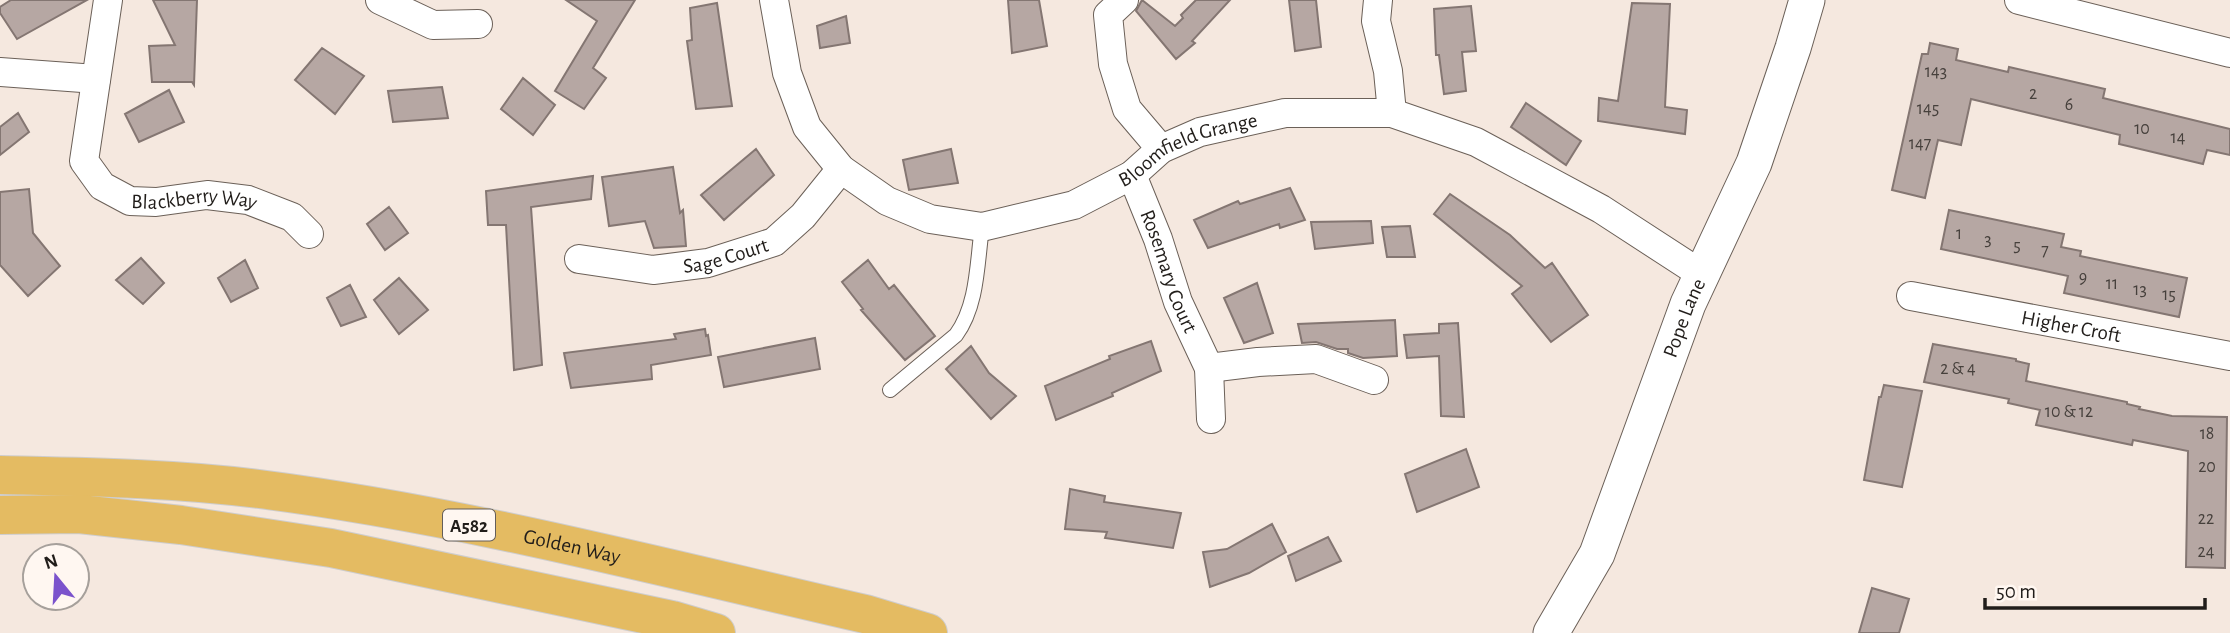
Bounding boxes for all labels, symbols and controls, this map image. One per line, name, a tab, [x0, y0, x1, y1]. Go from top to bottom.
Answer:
house number: 143	[1925, 63, 1947, 81]
house number: 2	[2029, 85, 2037, 103]
house number: 6	[2065, 96, 2073, 114]
house number: 145	[1917, 100, 1939, 118]
street label: Bloomfield Grange	[1115, 110, 1259, 191]
house number: 10	[2134, 120, 2150, 138]
house number: 14	[2171, 129, 2186, 147]
house number: 147	[1909, 135, 1931, 153]
street label: Blackberry Way	[131, 185, 260, 214]
street label: Rosemary Court	[1136, 207, 1201, 336]
house number: 1	[1956, 225, 1962, 243]
house number: 3	[1984, 231, 1992, 249]
street label: Sage Court	[682, 234, 771, 277]
house number: 5	[2013, 237, 2021, 255]
house number: 7	[2041, 242, 2049, 260]
house number: 9	[2079, 269, 2087, 287]
street label: Pope Lane	[1659, 275, 1709, 360]
house number: 11	[2106, 275, 2118, 293]
house number: 13	[2133, 281, 2147, 299]
house number: 15	[2162, 286, 2176, 304]
street label: Higher Croft	[2020, 307, 2123, 346]
house number: 2 & 4	[1940, 360, 1976, 378]
house number: 10 & 12	[2045, 403, 2093, 421]
house number: 18	[2200, 425, 2214, 443]
house number: 20	[2198, 458, 2216, 476]
road number: A582	[443, 510, 495, 540]
house number: 22	[2198, 510, 2214, 528]
street label: Golden Way	[522, 526, 623, 568]
north arrow	[21, 542, 91, 612]
house number: 24	[2198, 543, 2215, 561]
text: N	[42, 551, 60, 573]
scale bar	[1985, 566, 2206, 610]
text: 50 m	[1996, 581, 2036, 602]

